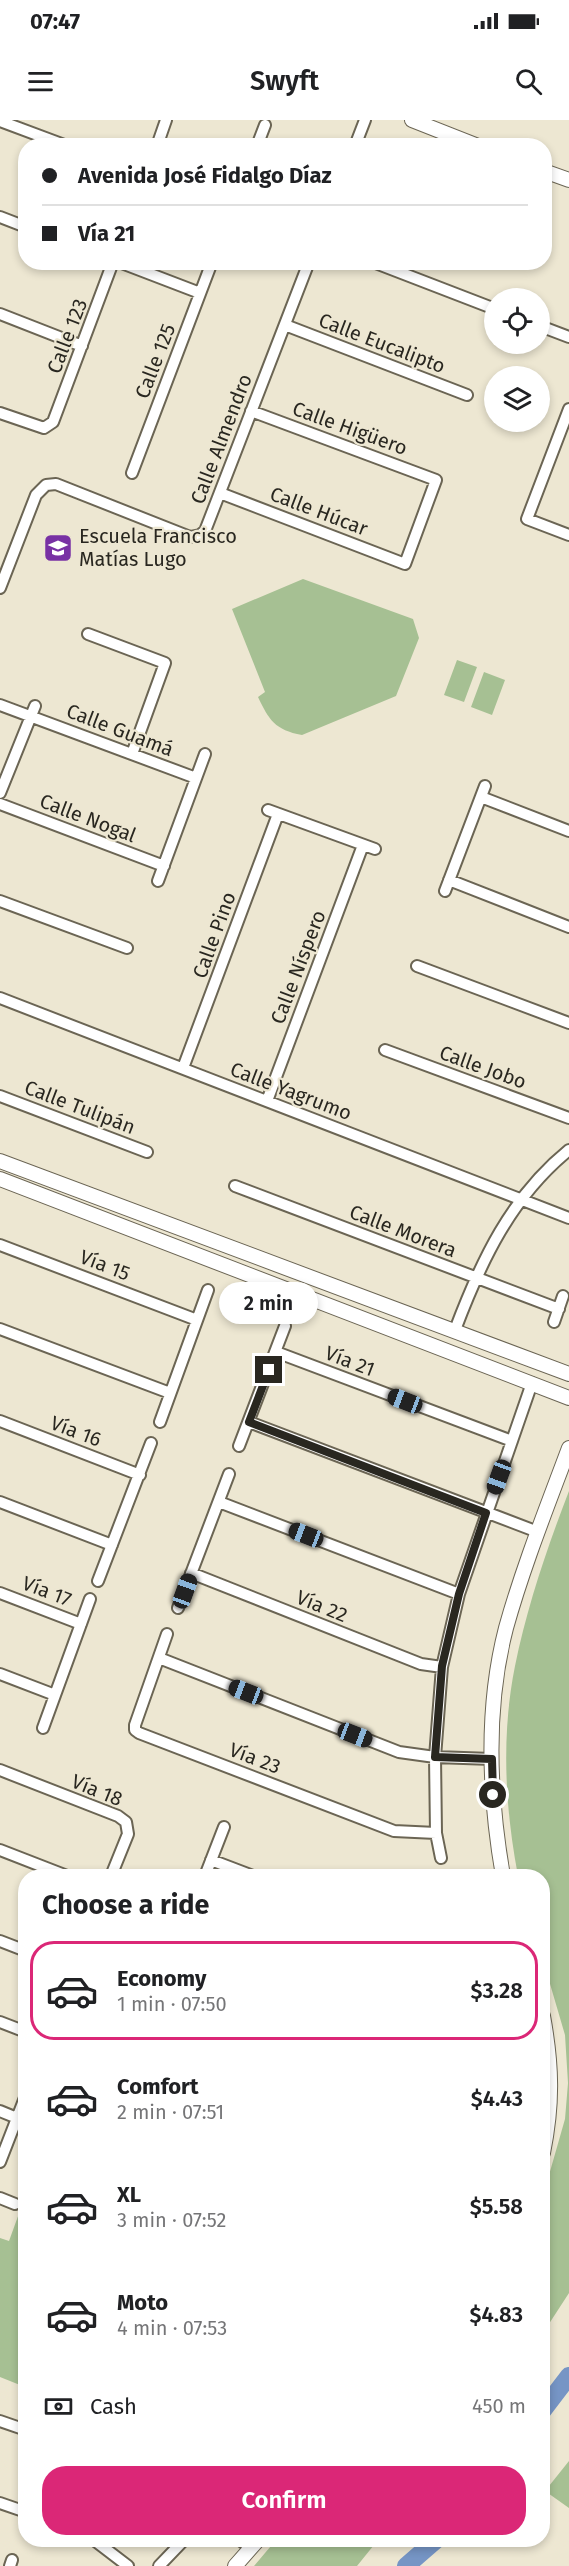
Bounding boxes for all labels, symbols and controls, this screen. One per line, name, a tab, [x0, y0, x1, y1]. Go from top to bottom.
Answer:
text: 07:47	[30, 8, 80, 35]
icon: menu	[24, 65, 57, 98]
text: Swyft	[250, 65, 319, 97]
icon: search	[512, 65, 545, 98]
text: Avenida José Fidalgo Díaz	[78, 162, 332, 189]
text: Vía 21	[78, 220, 135, 247]
map controls	[484, 288, 550, 432]
button: locate	[484, 288, 550, 354]
street label: Calle 123	[42, 295, 92, 377]
street label: Calle Eucalipto	[315, 308, 449, 378]
street label: Calle 125	[130, 320, 180, 402]
button: layers	[484, 366, 550, 432]
street label: Calle Almendro	[185, 371, 257, 507]
street label: Calle Higüero	[289, 396, 411, 460]
street label: Calle Húcar	[267, 481, 371, 541]
place label: Escuela Francisco Matías Lugo	[79, 524, 237, 571]
school or university icon: Escuela Francisco Matías Lugo	[42, 532, 74, 564]
street label: Calle Guamá	[63, 699, 177, 761]
street label: Calle Nogal	[36, 789, 140, 847]
street label: Calle Pino	[187, 889, 241, 981]
street label: Calle Níspero	[265, 907, 331, 1027]
street label: Calle Jobo	[436, 1040, 530, 1094]
street label: Calle Yagrumo	[227, 1057, 355, 1125]
street label: Calle Tulipán	[21, 1075, 139, 1139]
street label: Calle Morera	[346, 1200, 460, 1262]
street label: Vía 15	[77, 1245, 133, 1285]
callout: 2 min	[220, 1283, 318, 1325]
text: 2 min	[244, 1291, 293, 1315]
street label: Vía 21	[322, 1341, 378, 1381]
route end	[255, 1356, 282, 1383]
car	[385, 1386, 425, 1416]
street label: Vía 16	[47, 1410, 105, 1452]
car	[484, 1457, 514, 1497]
car	[286, 1520, 326, 1550]
street label: Vía 17	[19, 1571, 75, 1611]
car	[170, 1571, 200, 1611]
street label: Vía 22	[293, 1585, 351, 1627]
car	[226, 1677, 266, 1707]
car	[335, 1720, 375, 1750]
street label: Vía 23	[226, 1737, 284, 1779]
street label: Vía 18	[68, 1769, 126, 1811]
route start	[479, 1781, 506, 1808]
text: Choose a ride	[42, 1889, 209, 1921]
icon: car	[45, 1964, 99, 2018]
text: Economy	[117, 1965, 206, 1992]
text: $3.28	[471, 1977, 523, 2004]
text: 1 min · 07:50	[117, 1992, 227, 2016]
icon: car	[45, 2072, 99, 2126]
text: Comfort	[117, 2073, 198, 2100]
text: $4.43	[471, 2085, 523, 2112]
text: 2 min · 07:51	[117, 2100, 224, 2124]
icon: car	[45, 2180, 99, 2234]
text: XL	[117, 2181, 141, 2208]
text: $5.58	[470, 2193, 523, 2220]
text: 3 min · 07:52	[117, 2208, 226, 2232]
icon: car	[45, 2288, 99, 2342]
text: Moto	[117, 2289, 168, 2316]
text: $4.83	[470, 2301, 523, 2328]
text: 4 min · 07:53	[117, 2316, 227, 2340]
icon: cash	[42, 2390, 75, 2423]
text: Cash	[90, 2393, 137, 2420]
text: 450 m	[472, 2394, 526, 2418]
button: Confirm	[42, 2466, 526, 2535]

